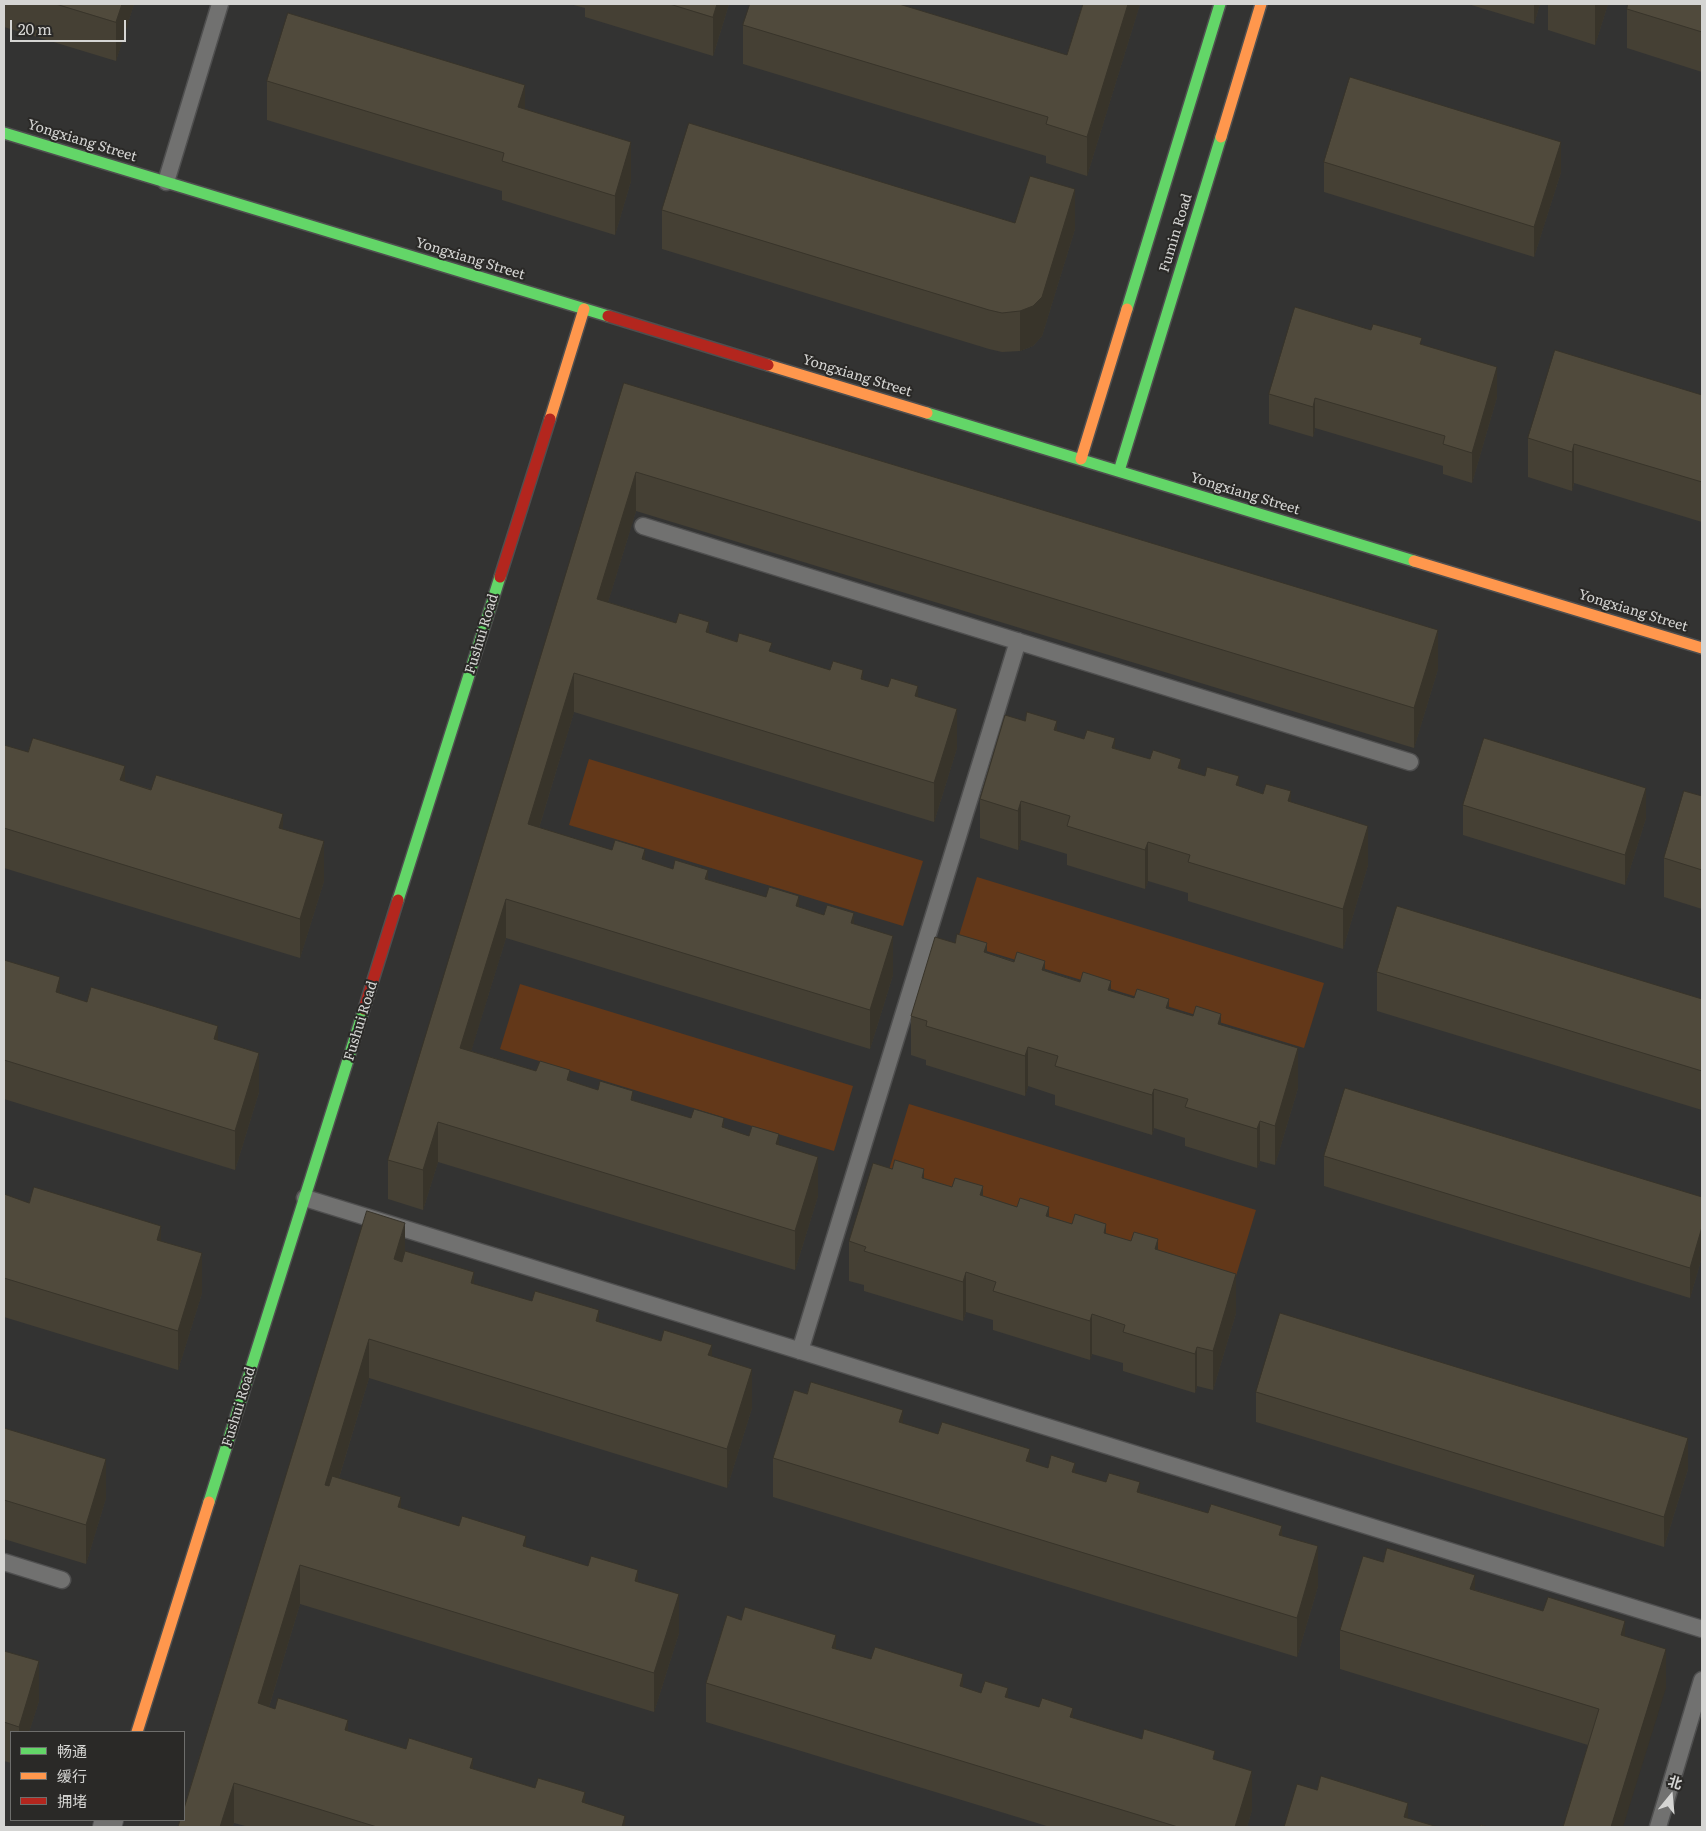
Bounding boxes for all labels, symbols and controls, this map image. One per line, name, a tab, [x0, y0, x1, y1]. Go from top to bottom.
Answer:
scale bar	[12, 10, 129, 42]
text: 20 m	[18, 17, 52, 40]
street label: Yongxiang Street	[25, 116, 139, 166]
street label: Fumin Road	[1156, 192, 1196, 274]
street label: Yongxiang Street	[413, 234, 527, 284]
street label: Yongxiang Street	[800, 351, 914, 401]
street label: Yongxiang Street	[1188, 469, 1302, 519]
street label: Yongxiang Street	[1576, 586, 1690, 636]
street label: Fushui Road	[462, 592, 502, 676]
street label: Fushui Road	[341, 979, 381, 1063]
street label: Fushui Road	[219, 1365, 259, 1449]
legend	[10, 1731, 185, 1821]
text: 畅通	[57, 1739, 87, 1762]
text: 缓行	[57, 1764, 87, 1787]
text: 北	[1666, 1770, 1685, 1793]
north arrow	[1646, 1771, 1696, 1821]
text: 拥堵	[57, 1789, 87, 1812]

